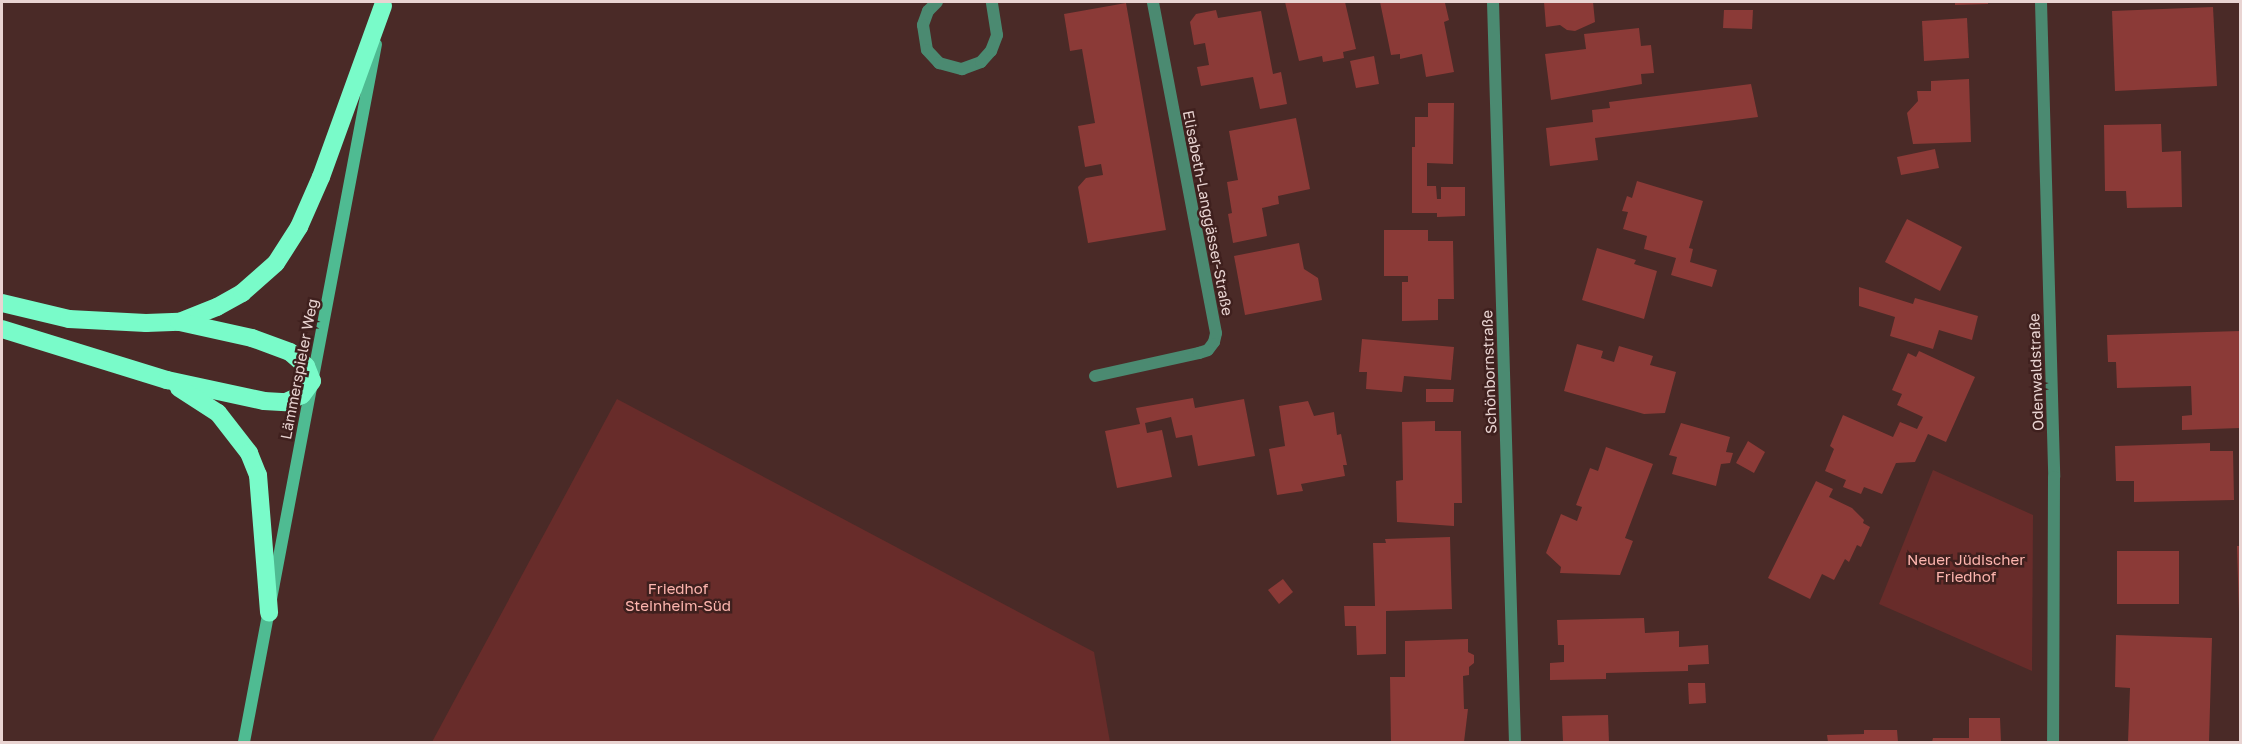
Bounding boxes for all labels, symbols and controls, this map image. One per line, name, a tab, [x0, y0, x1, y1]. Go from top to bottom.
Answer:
street label: Elisabeth-Langgässer-Straße	[1179, 109, 1237, 317]
street label: Lämmerspieler Weg	[277, 297, 321, 441]
street label: Schönbornstraße	[1478, 310, 1500, 434]
street label: Odenwaldstraße	[2025, 313, 2047, 431]
park label: Neuer Jüdischer Friedhof	[1907, 550, 2025, 585]
park label: Friedhof Steinheim-Süd	[625, 579, 731, 614]

